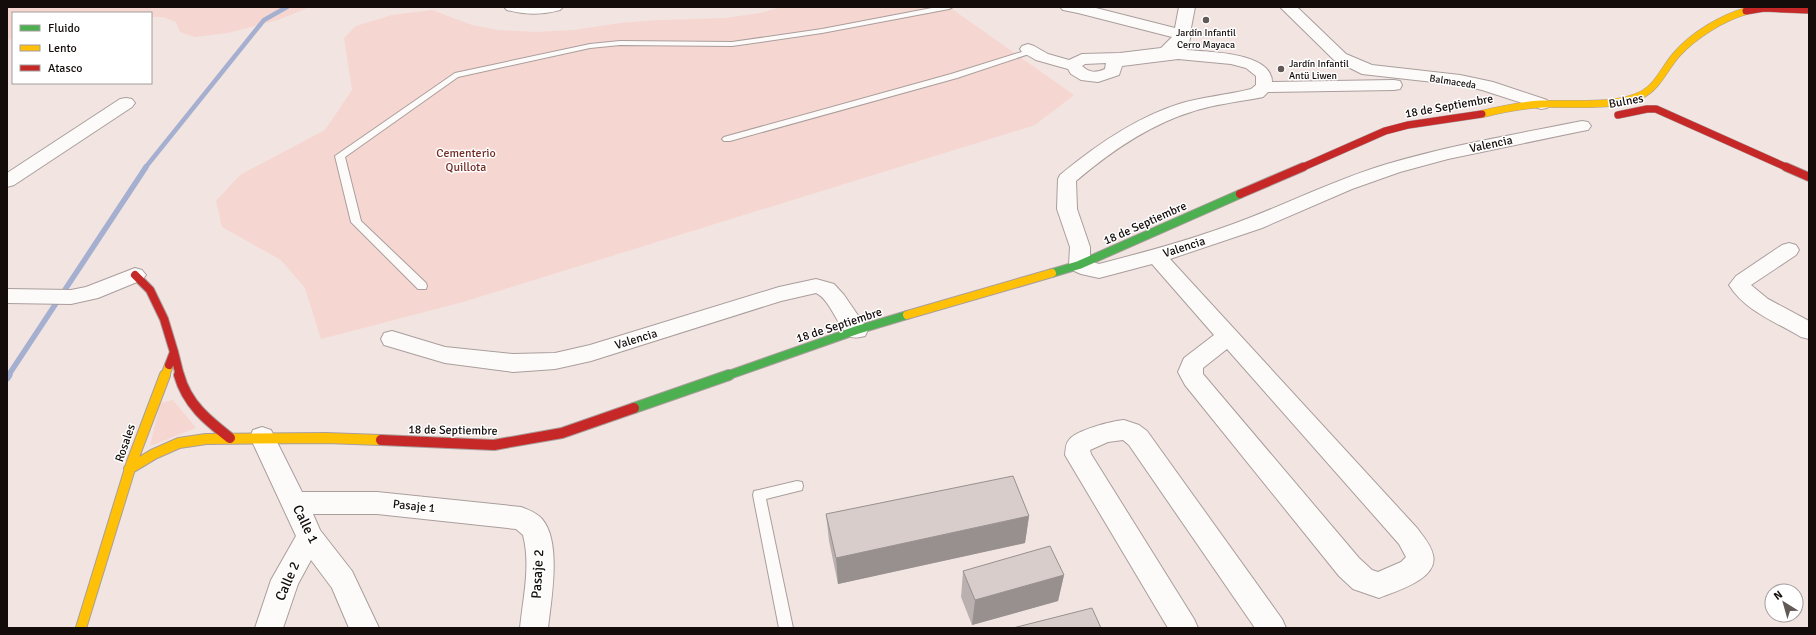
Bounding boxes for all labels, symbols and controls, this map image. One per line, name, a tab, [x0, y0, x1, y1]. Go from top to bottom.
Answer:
legend	[12, 12, 152, 84]
marker: Jardín Infantil Cerro Mayaca	[1201, 15, 1211, 25]
text: Fluido	[48, 21, 80, 36]
place label: Jardín Infantil Cerro Mayaca	[1176, 27, 1236, 51]
text: Lento	[48, 41, 77, 56]
place label: Jardín Infantil Antü Liwen	[1289, 58, 1349, 82]
text: Atasco	[48, 61, 83, 76]
marker: Jardín Infantil Antü Liwen	[1276, 64, 1286, 74]
street label: Balmaceda	[1429, 72, 1477, 92]
street label: 18 de Septiembre	[1404, 91, 1494, 122]
street label: Bulnes	[1607, 91, 1645, 112]
street label: Valencia	[1468, 133, 1514, 156]
park label: Cementerio Quillota	[436, 146, 496, 175]
street label: 18 de Septiembre	[1101, 198, 1189, 248]
street label: Valencia	[1161, 234, 1207, 261]
street label: 18 de Septiembre	[794, 305, 884, 346]
street label: Valencia	[613, 326, 659, 353]
street label: Rosales	[112, 422, 139, 464]
street label: 18 de Septiembre	[408, 422, 498, 439]
street label: Pasaje 1	[392, 497, 436, 516]
street label: Calle 1	[289, 502, 322, 546]
street label: Pasaje 2	[528, 549, 547, 599]
street label: Calle 2	[272, 559, 303, 603]
north arrow	[1764, 583, 1804, 623]
text: N	[1771, 588, 1785, 603]

